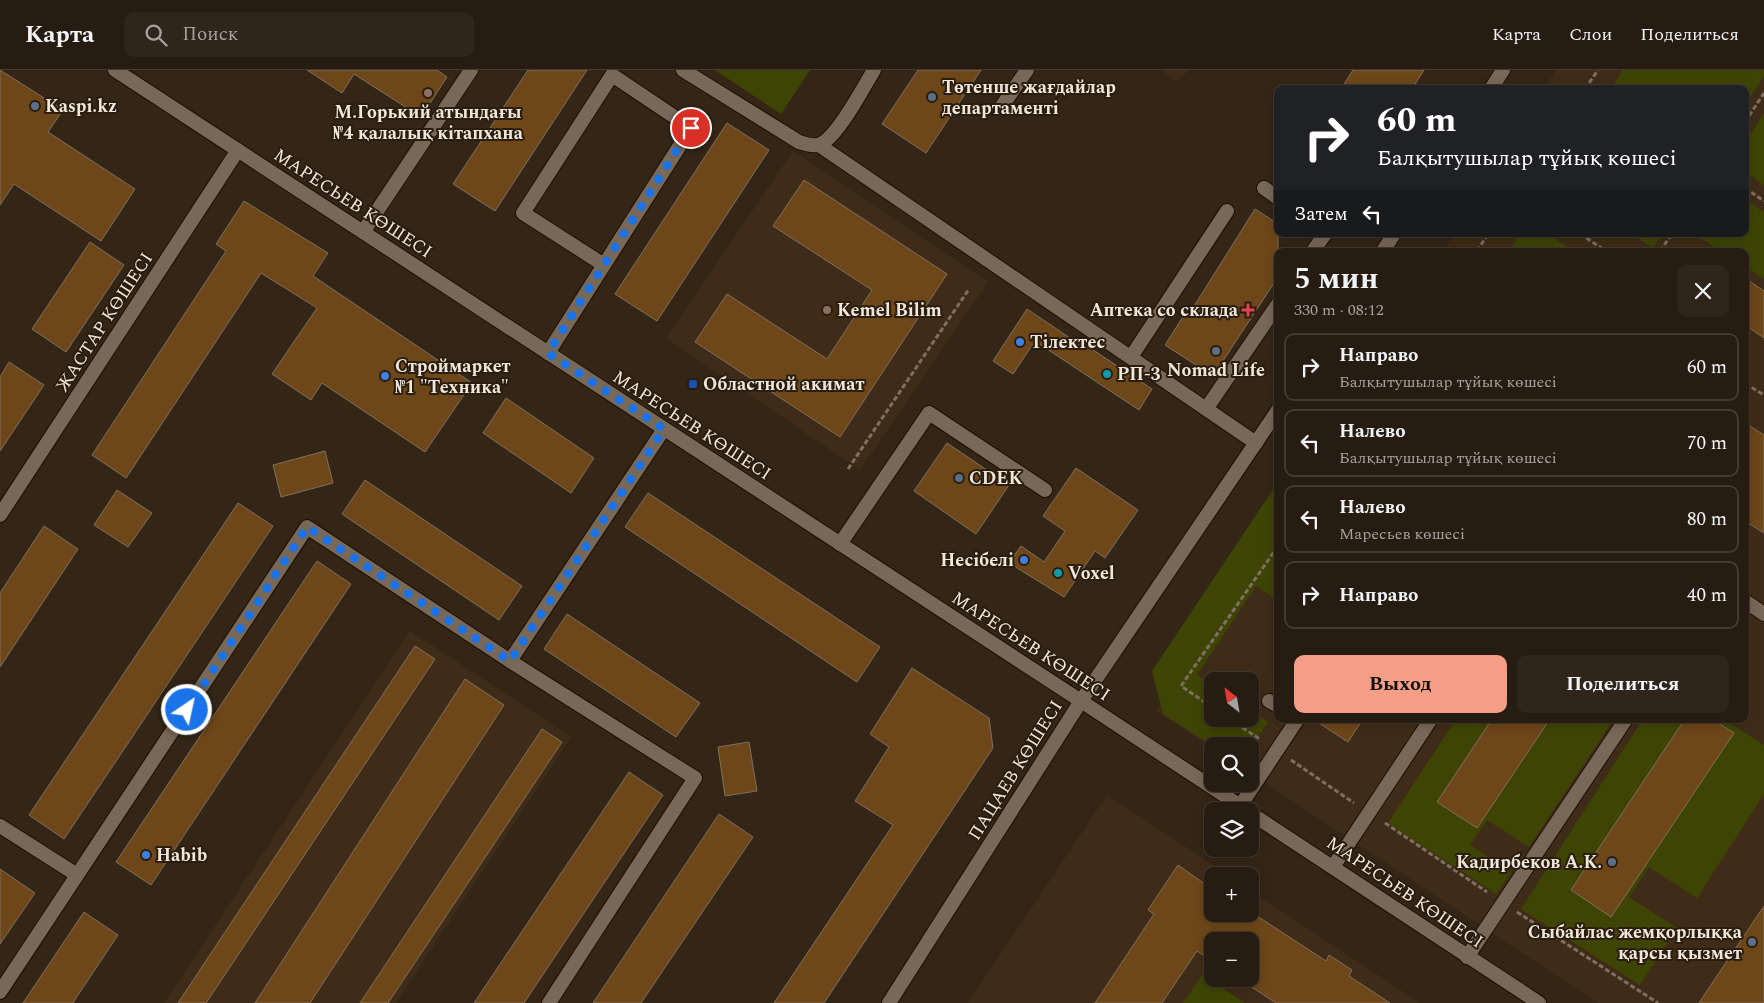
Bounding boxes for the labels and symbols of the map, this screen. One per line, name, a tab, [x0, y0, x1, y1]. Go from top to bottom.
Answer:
place label: Төтенше жағдайлар департаменті	[942, 74, 1116, 122]
marker: М.Горький атындағы №4 қалалық кітапхана	[422, 87, 434, 99]
marker: Төтенше жағдайлар департаменті	[926, 91, 938, 103]
place label: Kaspi.kz	[45, 93, 117, 120]
place label: М.Горький атындағы №4 қалалық кітапхана	[333, 99, 524, 147]
marker: Kaspi.kz	[29, 100, 41, 112]
pin	[670, 107, 712, 149]
street label: МАРЕСЬЕВ КӨШЕСІ	[268, 142, 437, 265]
street label: ЖАСТАР КӨШЕСІ	[49, 247, 160, 398]
place label: Kemel Bilim	[837, 297, 942, 324]
place label: Аптека со склада	[1090, 297, 1239, 324]
marker: Kemel Bilim	[821, 304, 833, 316]
marker: Аптека со склада	[1242, 304, 1254, 316]
place label: Тілектес	[1030, 329, 1106, 356]
marker: Тілектес	[1014, 336, 1026, 348]
marker: Nomad Life	[1210, 345, 1222, 357]
place label: Строймаркет №1 "Техника"	[395, 353, 511, 401]
place label: Nomad Life	[1167, 357, 1265, 384]
place label: РП-3	[1117, 361, 1161, 388]
street label: МАРЕСЬЕВ КӨШЕСІ	[607, 364, 776, 487]
marker: РП-3	[1101, 368, 1113, 380]
marker: Строймаркет №1 "Техника"	[379, 370, 391, 382]
place label: Областной акимат	[703, 371, 865, 398]
marker: Областной акимат	[687, 378, 699, 390]
place label: CDEK	[969, 465, 1022, 492]
marker: CDEK	[953, 472, 965, 484]
place label: Несібелі	[940, 547, 1014, 574]
marker: Несібелі	[1018, 554, 1030, 566]
place label: Voxel	[1068, 560, 1115, 587]
marker: Voxel	[1052, 567, 1064, 579]
street label: МАРЕСЬЕВ КӨШЕСІ	[946, 585, 1115, 708]
north arrow	[1204, 672, 1259, 728]
position arrow	[160, 683, 212, 735]
street label: ПАЦАЕВ КӨШЕСІ	[961, 695, 1070, 846]
street label: МАРЕСЬЕВ КӨШЕСІ	[1321, 830, 1489, 955]
place label: Habib	[156, 842, 207, 869]
marker: Habib	[140, 849, 152, 861]
place label: Кадирбеков А.К.	[1456, 849, 1602, 876]
marker: Кадирбеков А.К.	[1606, 856, 1618, 868]
place label: Сыбайлас жемқорлыққа қарсы қызмет	[1528, 919, 1743, 967]
marker: Сыбайлас жемқорлыққа қарсы қызмет	[1746, 936, 1758, 948]

